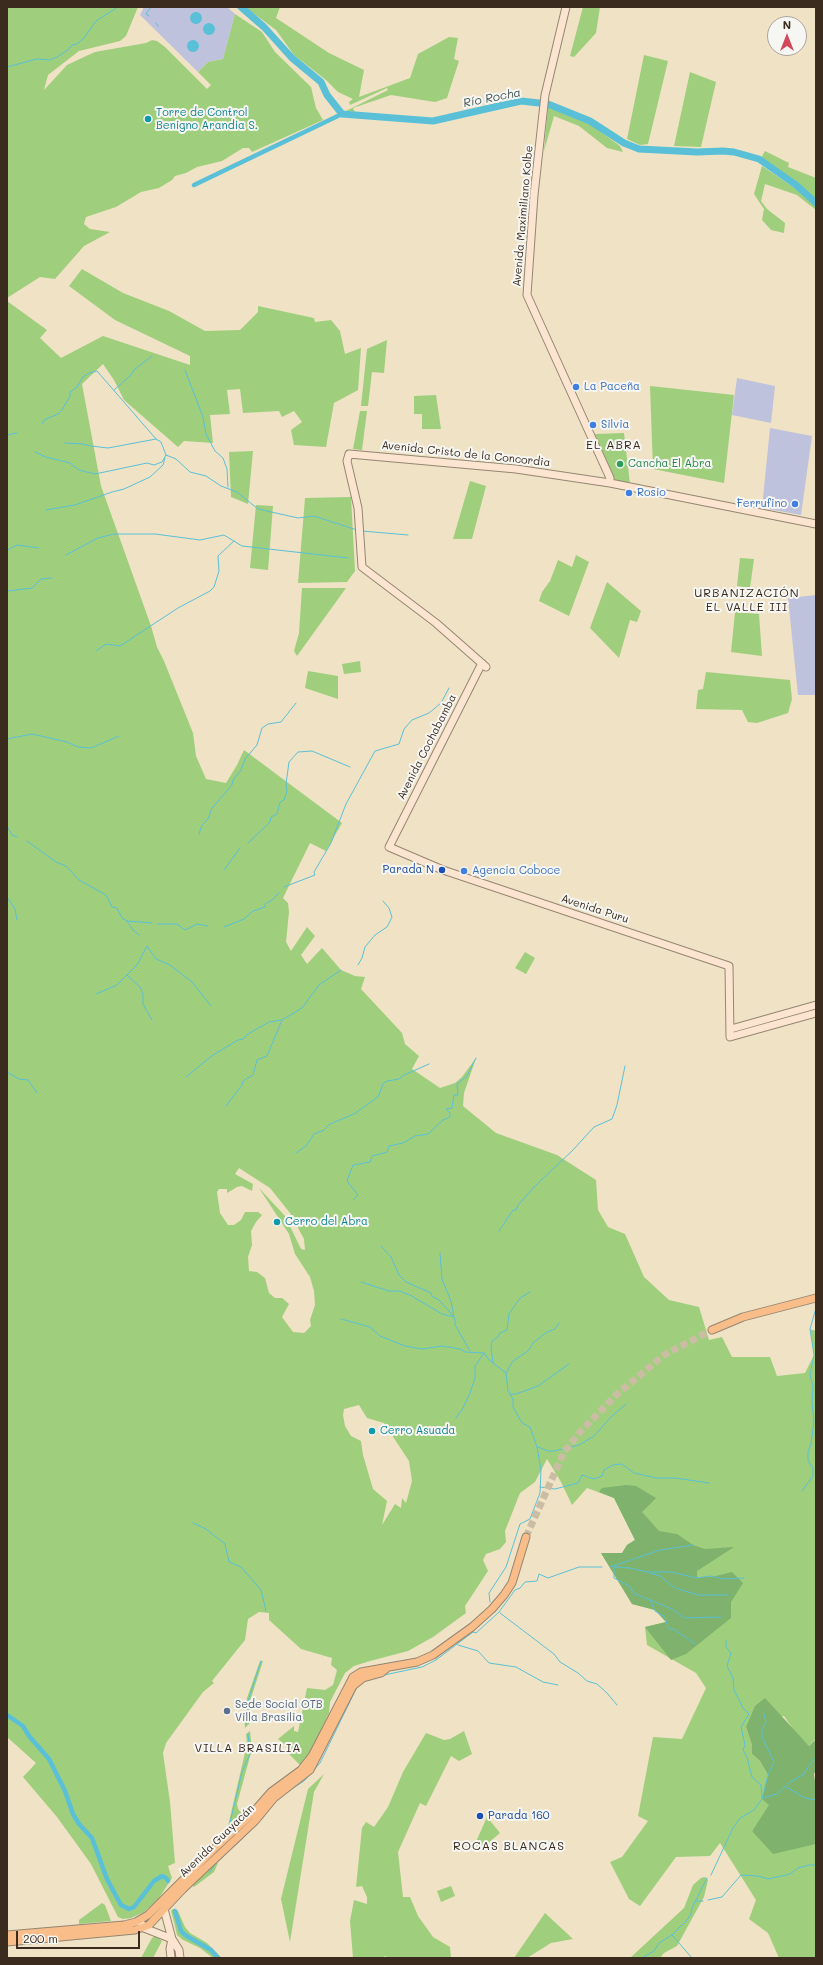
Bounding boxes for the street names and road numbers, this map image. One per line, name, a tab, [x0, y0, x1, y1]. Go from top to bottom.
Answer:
street label: Avenida Maximiliano Kolbe	[510, 145, 536, 287]
street label: Avenida Cristo de la Concordia	[381, 439, 551, 469]
street label: Avenida Cochabamba	[395, 692, 459, 802]
street label: Avenida Puru	[560, 892, 630, 926]
street label: Avenida Guayacán	[177, 1802, 257, 1880]

